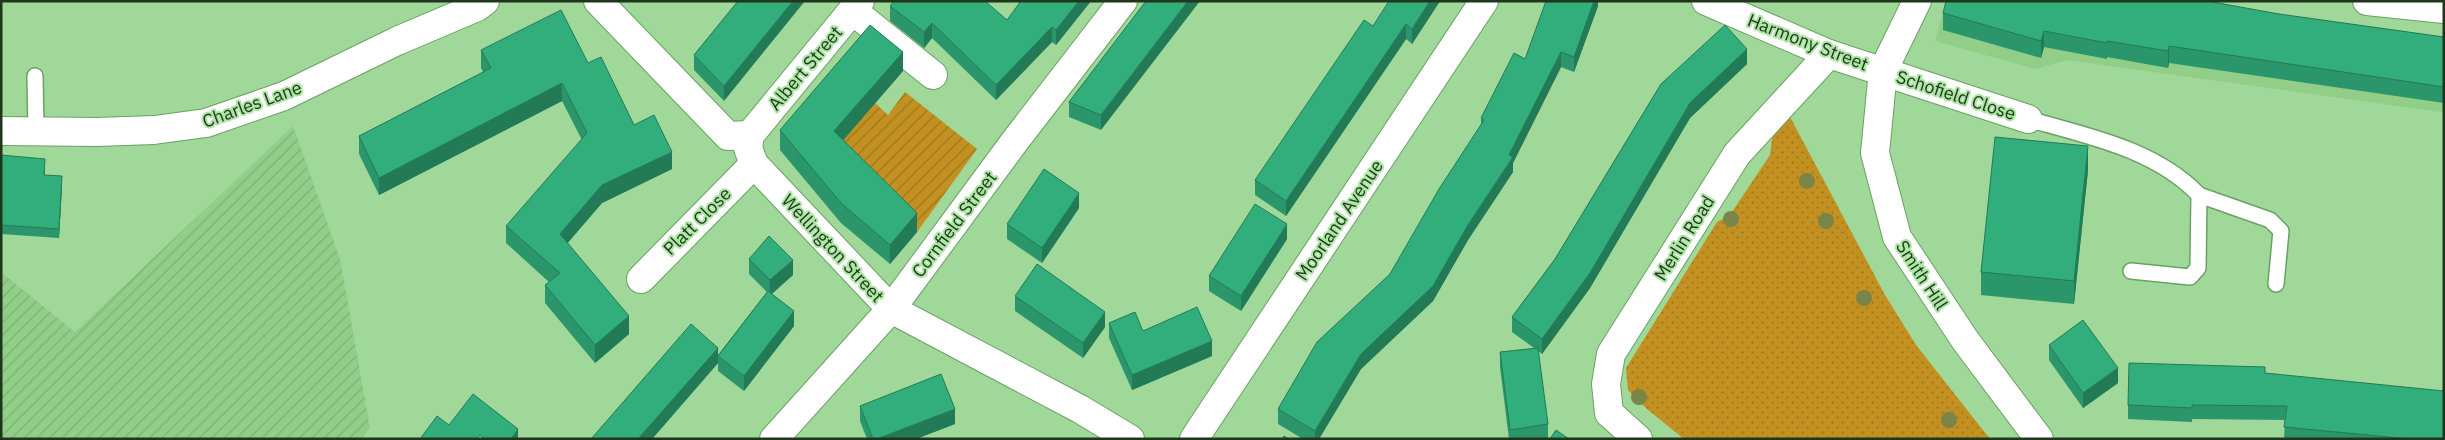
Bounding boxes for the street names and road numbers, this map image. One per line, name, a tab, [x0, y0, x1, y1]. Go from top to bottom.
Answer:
street label: Harmony Street	[1744, 8, 1872, 76]
street label: Albert Street	[763, 21, 847, 115]
street label: Schofield Close	[1893, 65, 2019, 125]
street label: Charles Lane	[199, 75, 305, 133]
street label: Moorland Avenue	[1290, 155, 1388, 285]
street label: Cornfield Street	[907, 166, 1001, 282]
street label: Platt Close	[658, 182, 736, 260]
street label: Wellington Street	[777, 189, 889, 307]
street label: Merlin Road	[1649, 191, 1719, 285]
street label: Smith Hill	[1891, 236, 1953, 314]

